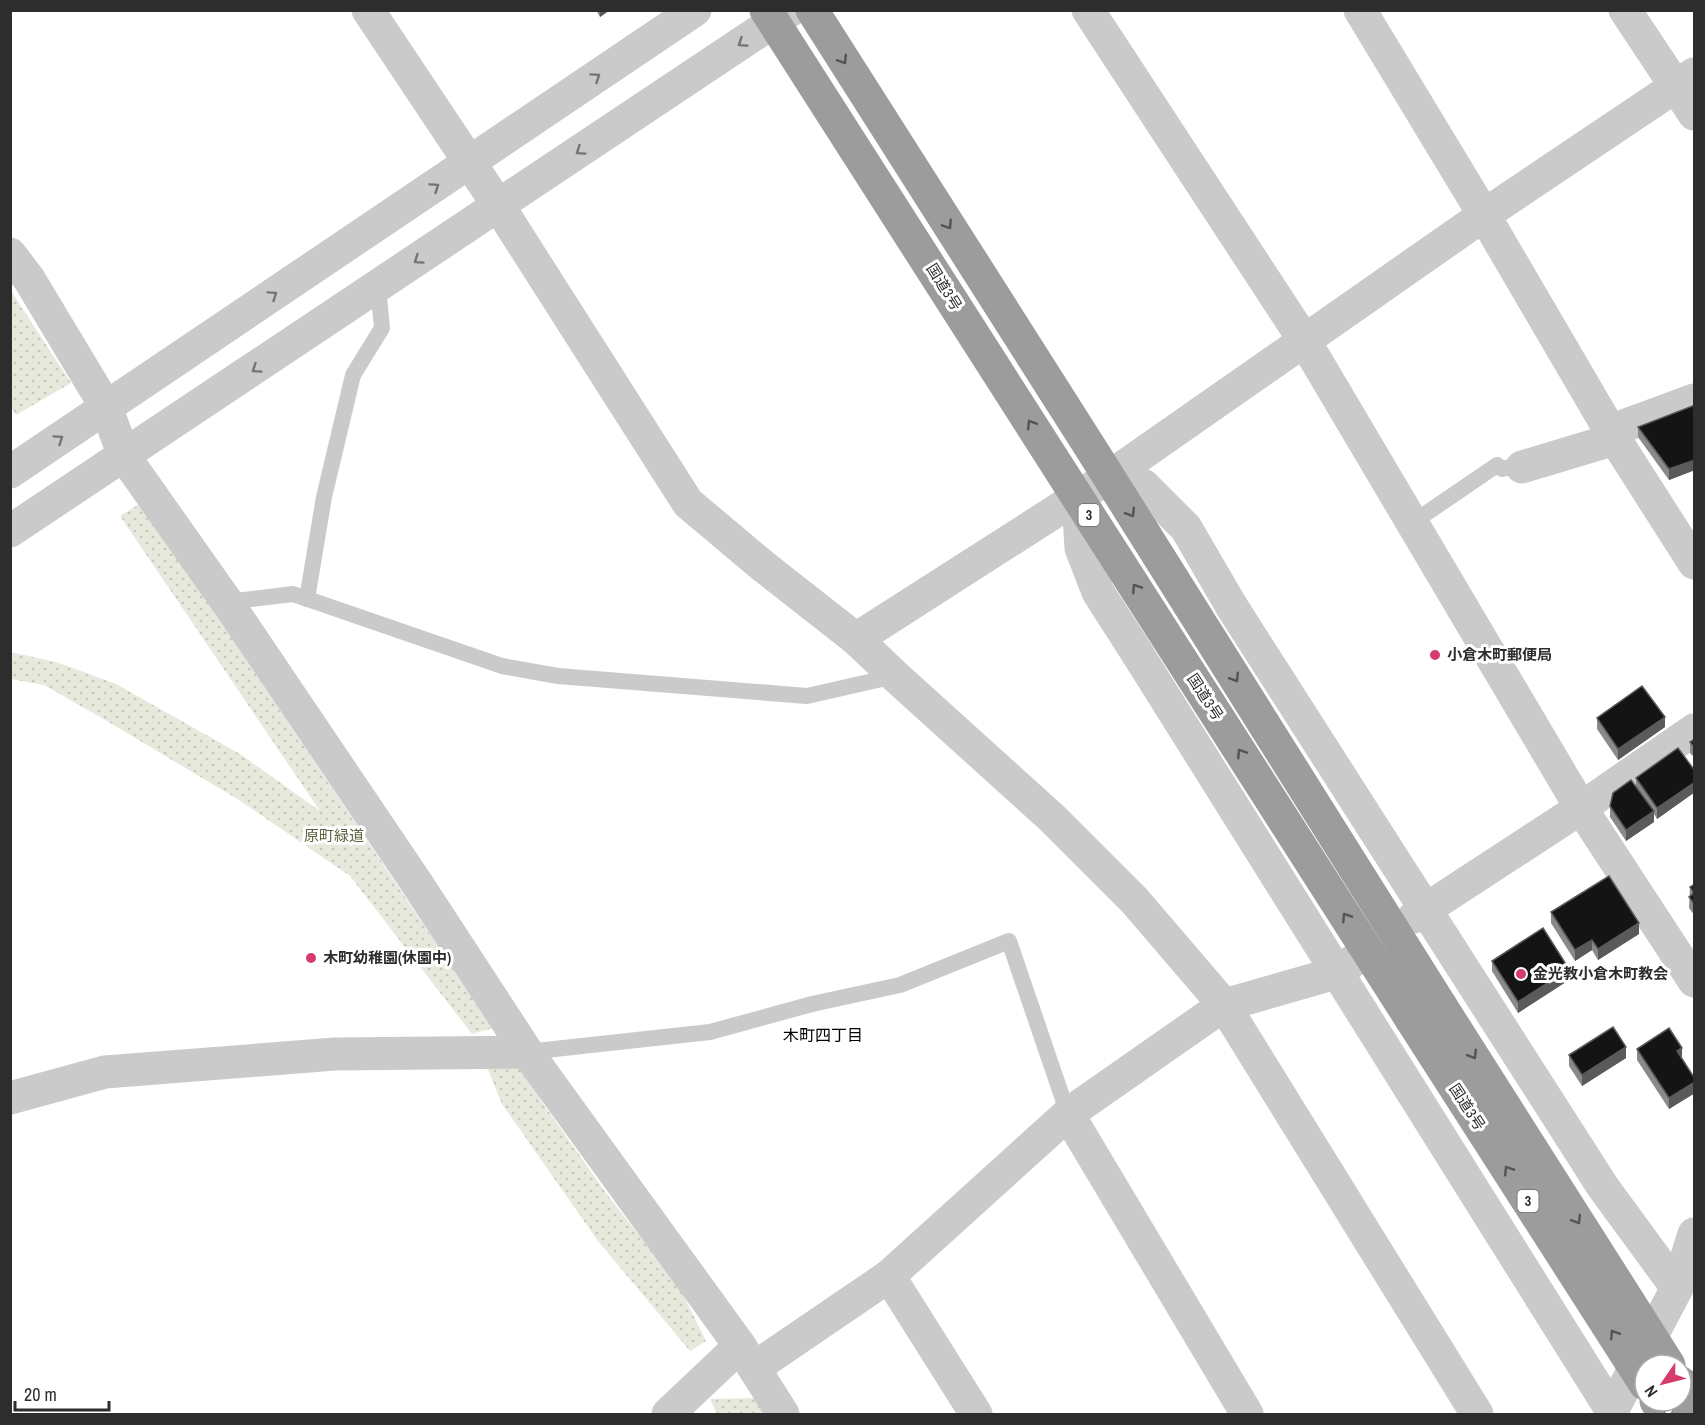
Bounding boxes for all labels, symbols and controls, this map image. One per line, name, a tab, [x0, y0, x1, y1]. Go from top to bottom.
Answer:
one-way arrow	[738, 36, 749, 47]
one-way arrow	[836, 54, 848, 64]
one-way arrow	[590, 74, 601, 85]
one-way arrow	[576, 144, 587, 155]
one-way arrow	[428, 183, 439, 194]
one-way arrow	[941, 218, 952, 229]
one-way arrow	[414, 253, 425, 264]
street label: 国道3号	[922, 259, 967, 314]
one-way arrow	[266, 291, 277, 302]
one-way arrow	[252, 361, 262, 373]
one-way arrow	[1026, 420, 1038, 430]
one-way arrow	[52, 435, 63, 446]
road number: 3	[1078, 504, 1100, 526]
one-way arrow	[1124, 507, 1136, 517]
one-way arrow	[1132, 584, 1143, 595]
place label: 小倉木町郵便局	[1447, 644, 1552, 665]
marker: 小倉木町郵便局	[1428, 648, 1442, 662]
street label: 国道3号	[1182, 669, 1228, 724]
one-way arrow	[1228, 672, 1239, 683]
one-way arrow	[1236, 749, 1248, 759]
park label: 原町緑道	[304, 825, 364, 846]
one-way arrow	[1341, 913, 1353, 923]
place label: 木町幼稚園(休園中)	[323, 947, 451, 968]
marker: 木町幼稚園(休園中)	[304, 951, 318, 965]
place label: 金光教小倉木町教会	[1533, 963, 1668, 984]
marker: 金光教小倉木町教会	[1514, 967, 1528, 981]
district label: 木町四丁目	[783, 1024, 863, 1046]
one-way arrow	[1465, 1049, 1477, 1059]
street label: 国道3号	[1444, 1079, 1490, 1134]
one-way arrow	[1505, 1166, 1516, 1177]
road number: 3	[1518, 1190, 1538, 1212]
one-way arrow	[1570, 1214, 1582, 1224]
one-way arrow	[1610, 1330, 1621, 1341]
north arrow	[1633, 1353, 1693, 1413]
scale bar	[15, 1374, 110, 1412]
text: N	[1639, 1381, 1662, 1402]
text: 20 m	[24, 1382, 57, 1407]

